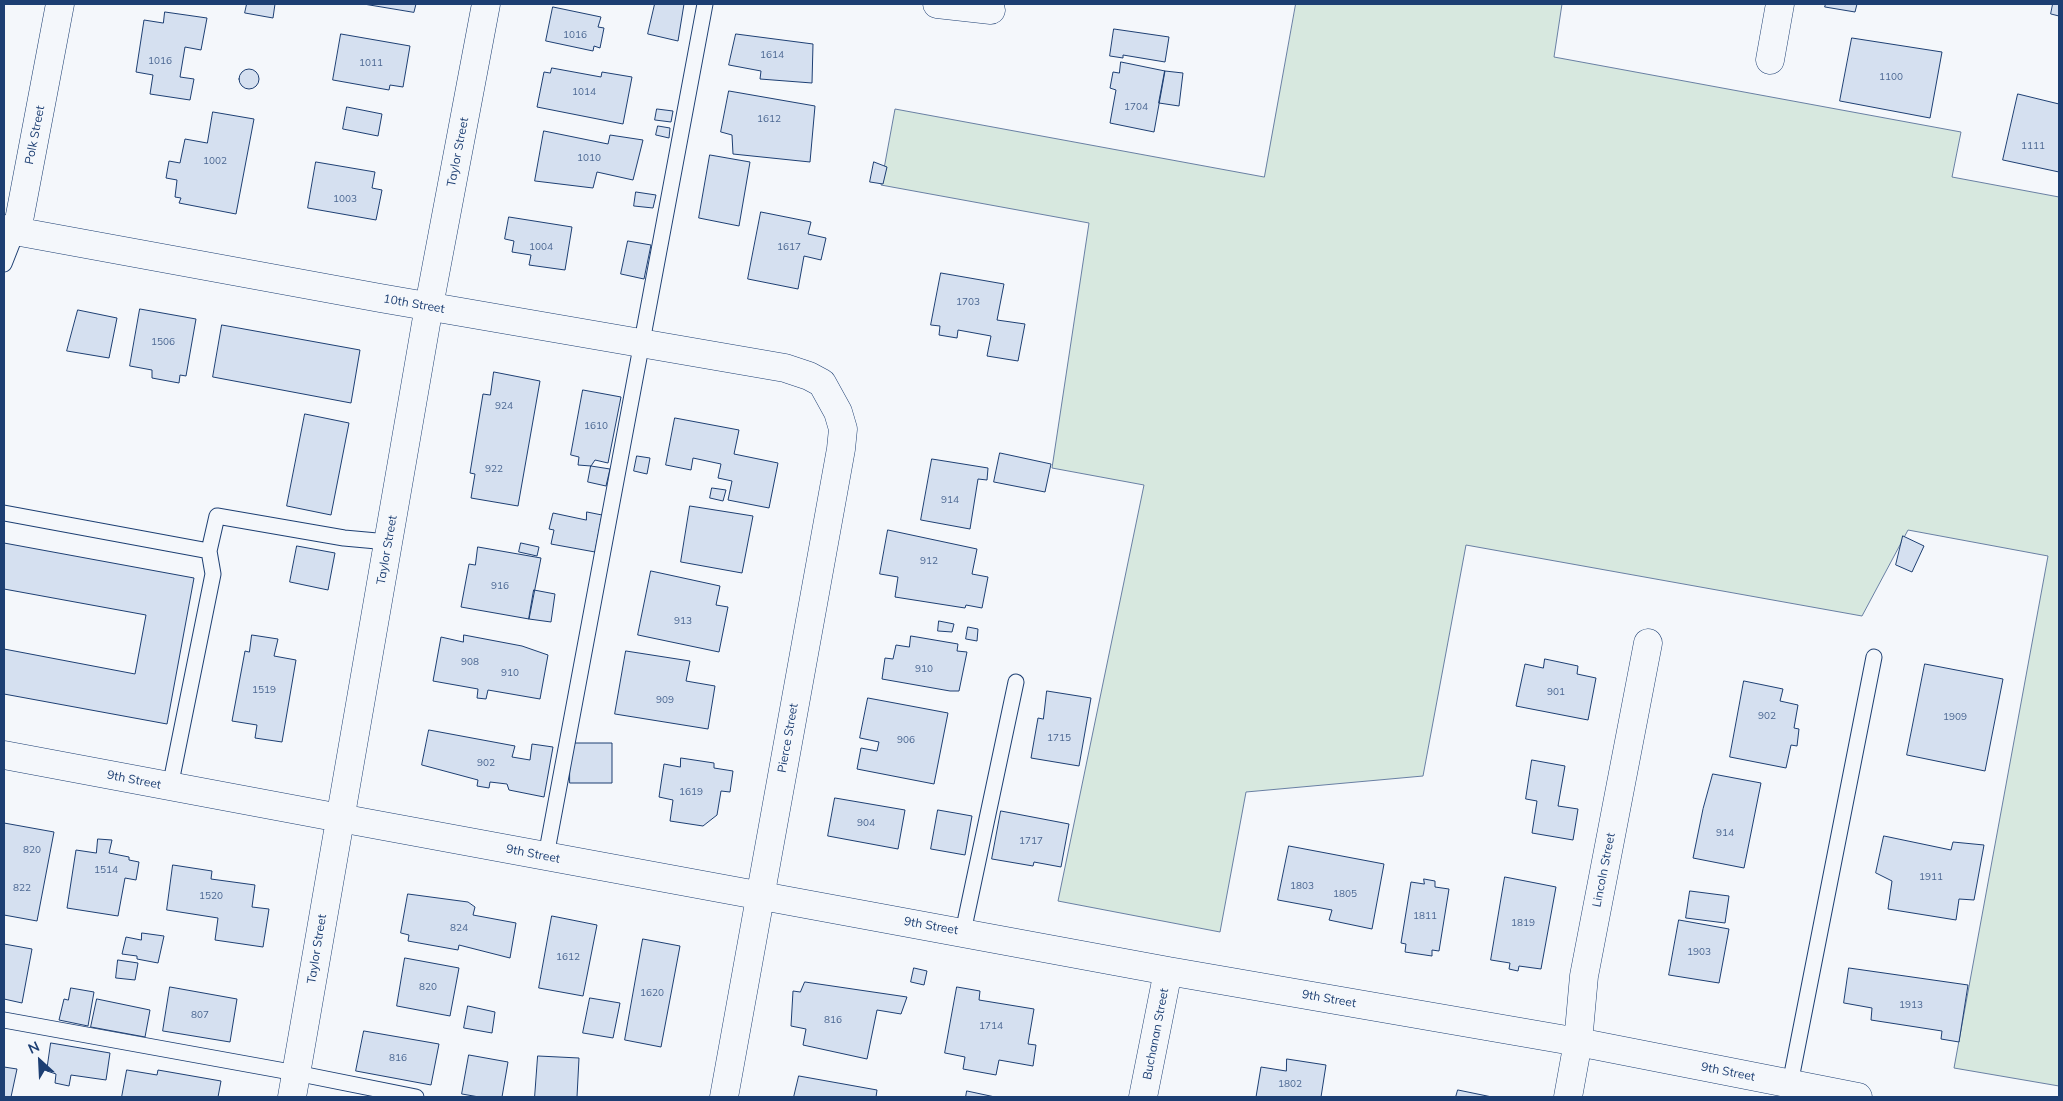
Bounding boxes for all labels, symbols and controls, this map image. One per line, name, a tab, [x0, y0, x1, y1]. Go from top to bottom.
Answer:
house number: 1016	[563, 29, 587, 41]
house number: 1614	[760, 49, 784, 61]
house number: 1016	[148, 55, 172, 67]
house number: 1011	[359, 57, 383, 69]
house number: 1100	[1879, 71, 1903, 83]
house number: 1014	[572, 86, 596, 98]
house number: 1704	[1124, 101, 1148, 113]
street label: Polk Street	[22, 104, 48, 166]
house number: 1612	[757, 113, 781, 125]
street label: Taylor Street	[444, 116, 472, 188]
house number: 1111	[2021, 140, 2045, 152]
house number: 1010	[577, 152, 601, 164]
house number: 1002	[203, 155, 227, 167]
house number: 1003	[333, 193, 357, 205]
house number: 1004	[529, 241, 553, 253]
house number: 1617	[777, 241, 801, 253]
street label: 10th Street	[382, 292, 446, 316]
house number: 1703	[956, 296, 980, 308]
house number: 1506	[151, 336, 175, 348]
house number: 924	[495, 400, 513, 412]
house number: 1610	[584, 420, 608, 432]
house number: 922	[485, 463, 503, 475]
house number: 914	[941, 494, 959, 506]
street label: Taylor Street	[374, 514, 400, 586]
house number: 912	[920, 555, 938, 567]
house number: 916	[491, 580, 509, 592]
house number: 913	[674, 615, 692, 627]
house number: 908	[461, 656, 479, 668]
house number: 910	[915, 663, 933, 675]
house number: 910	[501, 667, 519, 679]
house number: 1519	[252, 684, 276, 696]
house number: 901	[1547, 686, 1565, 698]
house number: 909	[656, 694, 674, 706]
street label: Pierce Street	[775, 702, 801, 774]
house number: 902	[1758, 710, 1776, 722]
house number: 1909	[1943, 711, 1967, 723]
house number: 1715	[1047, 732, 1071, 744]
house number: 906	[897, 734, 915, 746]
house number: 902	[477, 757, 495, 769]
street label: 9th Street	[106, 768, 162, 792]
house number: 1619	[679, 786, 703, 798]
house number: 904	[857, 817, 875, 829]
house number: 914	[1716, 827, 1734, 839]
street label: Lincoln Street	[1590, 832, 1618, 908]
house number: 1717	[1019, 835, 1043, 847]
street label: 9th Street	[505, 842, 561, 866]
house number: 820	[23, 844, 41, 856]
house number: 1514	[94, 864, 118, 876]
house number: 1911	[1919, 871, 1943, 883]
house number: 1803	[1290, 880, 1314, 892]
house number: 822	[13, 882, 31, 894]
house number: 1805	[1333, 888, 1357, 900]
house number: 1520	[199, 890, 223, 902]
house number: 1811	[1413, 910, 1437, 922]
street label: Taylor Street	[304, 913, 330, 985]
street label: 9th Street	[903, 914, 959, 938]
house number: 1819	[1511, 917, 1535, 929]
house number: 824	[450, 922, 468, 934]
house number: 1903	[1687, 946, 1711, 958]
house number: 1612	[556, 951, 580, 963]
house number: 820	[419, 981, 437, 993]
house number: 1620	[640, 987, 664, 999]
street label: Buchanan Street	[1140, 987, 1172, 1081]
street label: 9th Street	[1301, 987, 1357, 1011]
house number: 1913	[1899, 999, 1923, 1011]
house number: 807	[191, 1009, 209, 1021]
house number: 816	[824, 1014, 842, 1026]
house number: 1714	[979, 1020, 1003, 1032]
north arrow	[15, 1036, 65, 1086]
text: N	[25, 1037, 42, 1058]
house number: 816	[389, 1052, 407, 1064]
street label: 9th Street	[1700, 1060, 1756, 1084]
house number: 1802	[1278, 1078, 1302, 1090]

